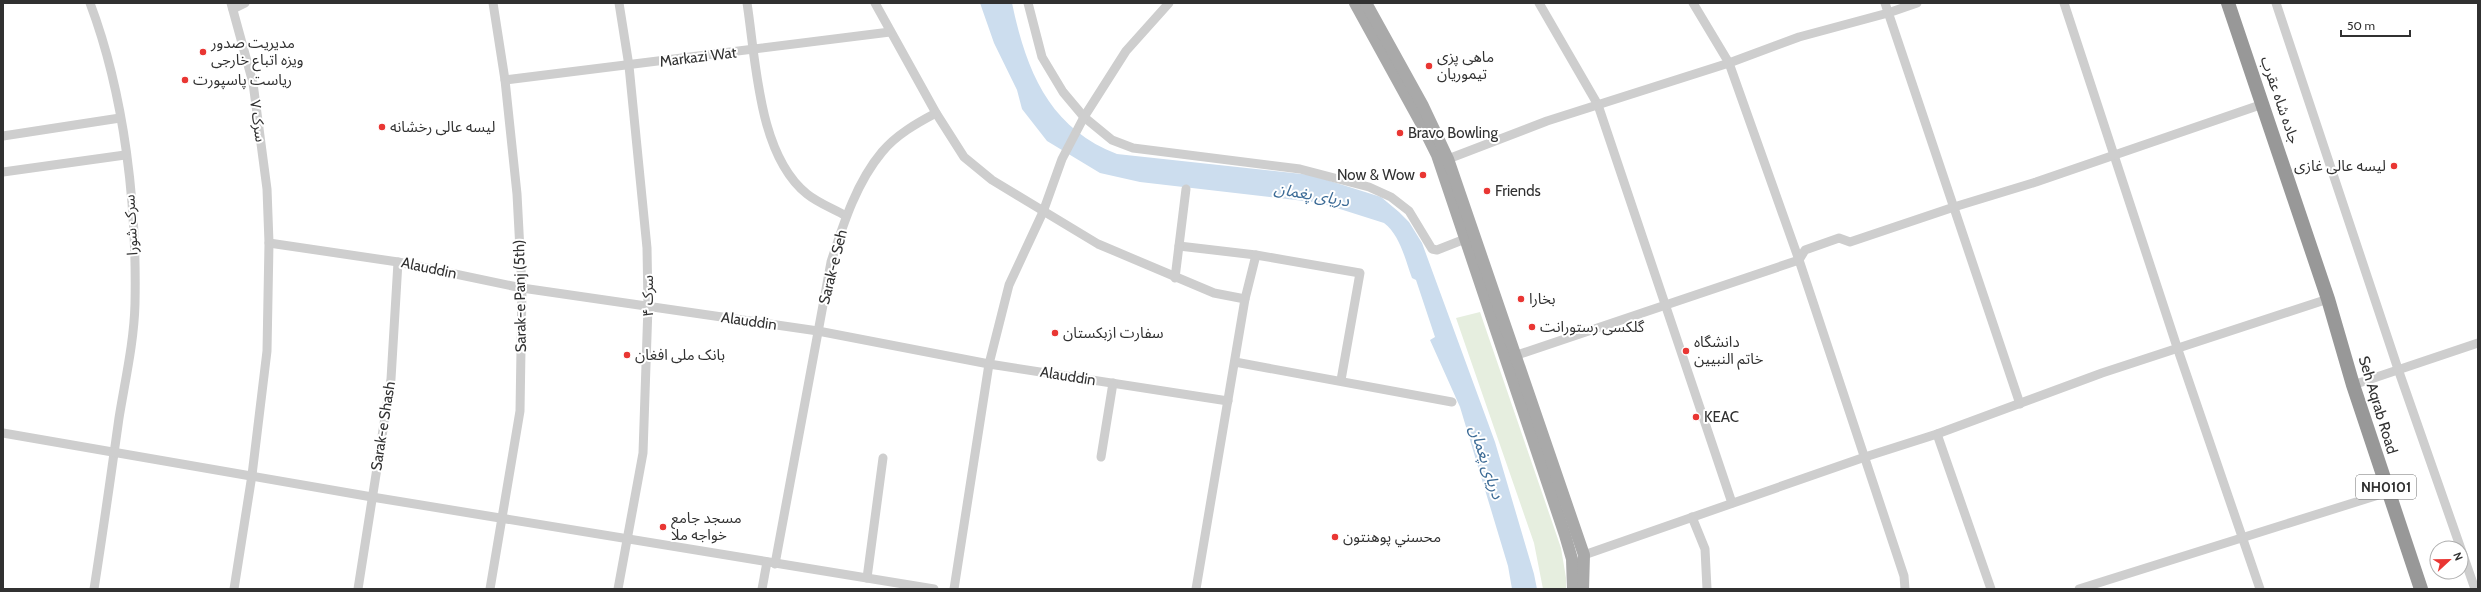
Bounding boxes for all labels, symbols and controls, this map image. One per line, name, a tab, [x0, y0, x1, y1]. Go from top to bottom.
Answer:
scale bar	[2341, 12, 2410, 38]
text: 50 m	[2347, 18, 2375, 33]
place label: مدیریت صدور ویزه اتباع خارجی	[210, 34, 304, 72]
street label: Markazi Wat	[659, 43, 737, 71]
marker: مدیریت صدور ویزه اتباع خارجی	[198, 47, 208, 57]
place label: ماهی پزی تیموریان	[1437, 48, 1494, 83]
street label: جاده شاه عقرب	[2257, 54, 2303, 146]
marker: ماهی پزی تیموریان	[1424, 61, 1434, 71]
place label: ریاست پاسپورت	[193, 71, 292, 90]
marker: ریاست پاسپورت	[180, 75, 190, 85]
street label: سرک ۷	[246, 99, 270, 143]
place label: لیسه عالی رخشانه	[390, 118, 495, 136]
marker: لیسه عالی رخشانه	[377, 122, 387, 132]
place label: Bravo Bowling	[1408, 124, 1498, 142]
marker: Bravo Bowling	[1395, 128, 1405, 138]
place label: لیسه عالی غازی	[2294, 157, 2386, 175]
marker: لیسه عالی غازی	[2389, 161, 2399, 171]
place label: Now & Wow	[1337, 166, 1415, 184]
marker: Now & Wow	[1418, 170, 1428, 180]
water label: دریای پغمان	[1273, 179, 1351, 212]
place label: Friends	[1495, 182, 1541, 200]
marker: Friends	[1482, 186, 1492, 196]
street label: سرک شورا	[120, 194, 142, 256]
street label: Sarak-e Seh	[815, 228, 851, 306]
street label: Sarak-e Panj (5th)	[510, 240, 530, 352]
street label: Alauddin	[400, 253, 458, 283]
street label: سرک ۴	[639, 275, 657, 317]
place label: بخارا	[1529, 290, 1556, 308]
marker: بخارا	[1516, 294, 1526, 304]
street label: Alauddin	[720, 308, 778, 334]
place label: گلکسی رستورانت	[1540, 318, 1645, 336]
marker: گلکسی رستورانت	[1527, 322, 1537, 332]
place label: سفارت ازبکستان	[1063, 324, 1164, 342]
marker: سفارت ازبکستان	[1050, 328, 1060, 338]
place label: دانشگاه خاتم النبیین	[1694, 333, 1764, 370]
place label: بانک ملی افغان	[635, 346, 725, 364]
marker: دانشگاه خاتم النبیین	[1681, 346, 1691, 356]
marker: بانک ملی افغان	[622, 350, 632, 360]
street label: Seh Aqrab Road	[2355, 354, 2401, 456]
street label: Alauddin	[1039, 363, 1097, 389]
street label: Sarak-e Shash	[367, 380, 399, 472]
place label: KEAC	[1704, 408, 1739, 426]
marker: KEAC	[1691, 412, 1701, 422]
water label: دریای پغمان	[1465, 423, 1507, 502]
road number: NH0101	[2356, 475, 2416, 499]
place label: مسجد جامع خواجه ملا	[671, 509, 742, 544]
marker: مسجد جامع خواجه ملا	[658, 522, 668, 532]
place label: محسني پوهنتون	[1343, 528, 1441, 548]
marker: محسني پوهنتون	[1330, 532, 1340, 542]
north arrow	[2429, 540, 2469, 580]
text: N	[2450, 550, 2466, 562]

